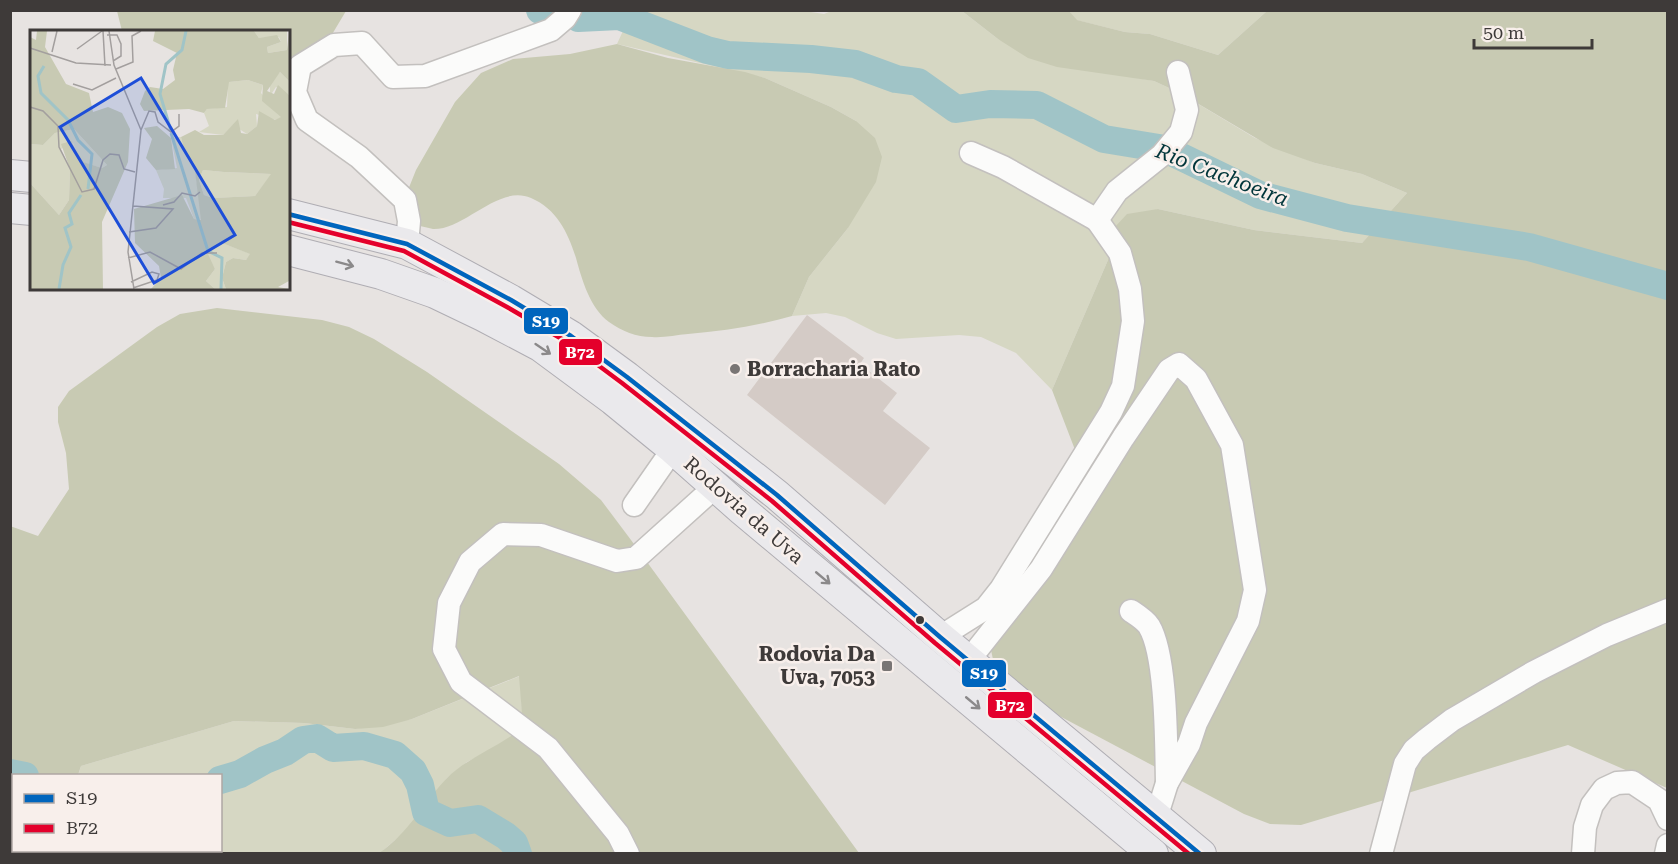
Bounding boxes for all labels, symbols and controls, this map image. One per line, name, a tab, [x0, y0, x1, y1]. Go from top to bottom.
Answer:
scale bar	[1474, 12, 1592, 50]
text: 50 m	[1483, 22, 1524, 43]
inset map	[30, 30, 290, 290]
water label: Rio Cachoeira	[1152, 138, 1292, 211]
one-way arrow	[335, 259, 354, 271]
line badge: S19	[523, 307, 569, 335]
text: S19	[532, 312, 560, 331]
line badge: B72	[558, 338, 603, 366]
one-way arrow	[534, 342, 551, 355]
text: B72	[565, 343, 595, 362]
place label: Borracharia Rato	[747, 357, 921, 381]
marker: Borracharia Rato	[728, 362, 742, 376]
street label: Rodovia da Uva	[679, 451, 809, 569]
one-way arrow	[815, 572, 831, 585]
unlabelled marker	[914, 614, 926, 626]
place label: Rodovia Da Uva, 7053	[759, 642, 875, 689]
marker: Rodovia Da Uva, 7053	[880, 659, 894, 673]
line badge: S19	[961, 659, 1007, 688]
text: S19	[970, 664, 998, 683]
line badge: B72	[987, 691, 1033, 719]
text: B72	[995, 696, 1025, 715]
one-way arrow	[965, 697, 981, 710]
legend	[12, 774, 222, 852]
text: S19	[66, 787, 97, 808]
text: B72	[66, 817, 98, 838]

